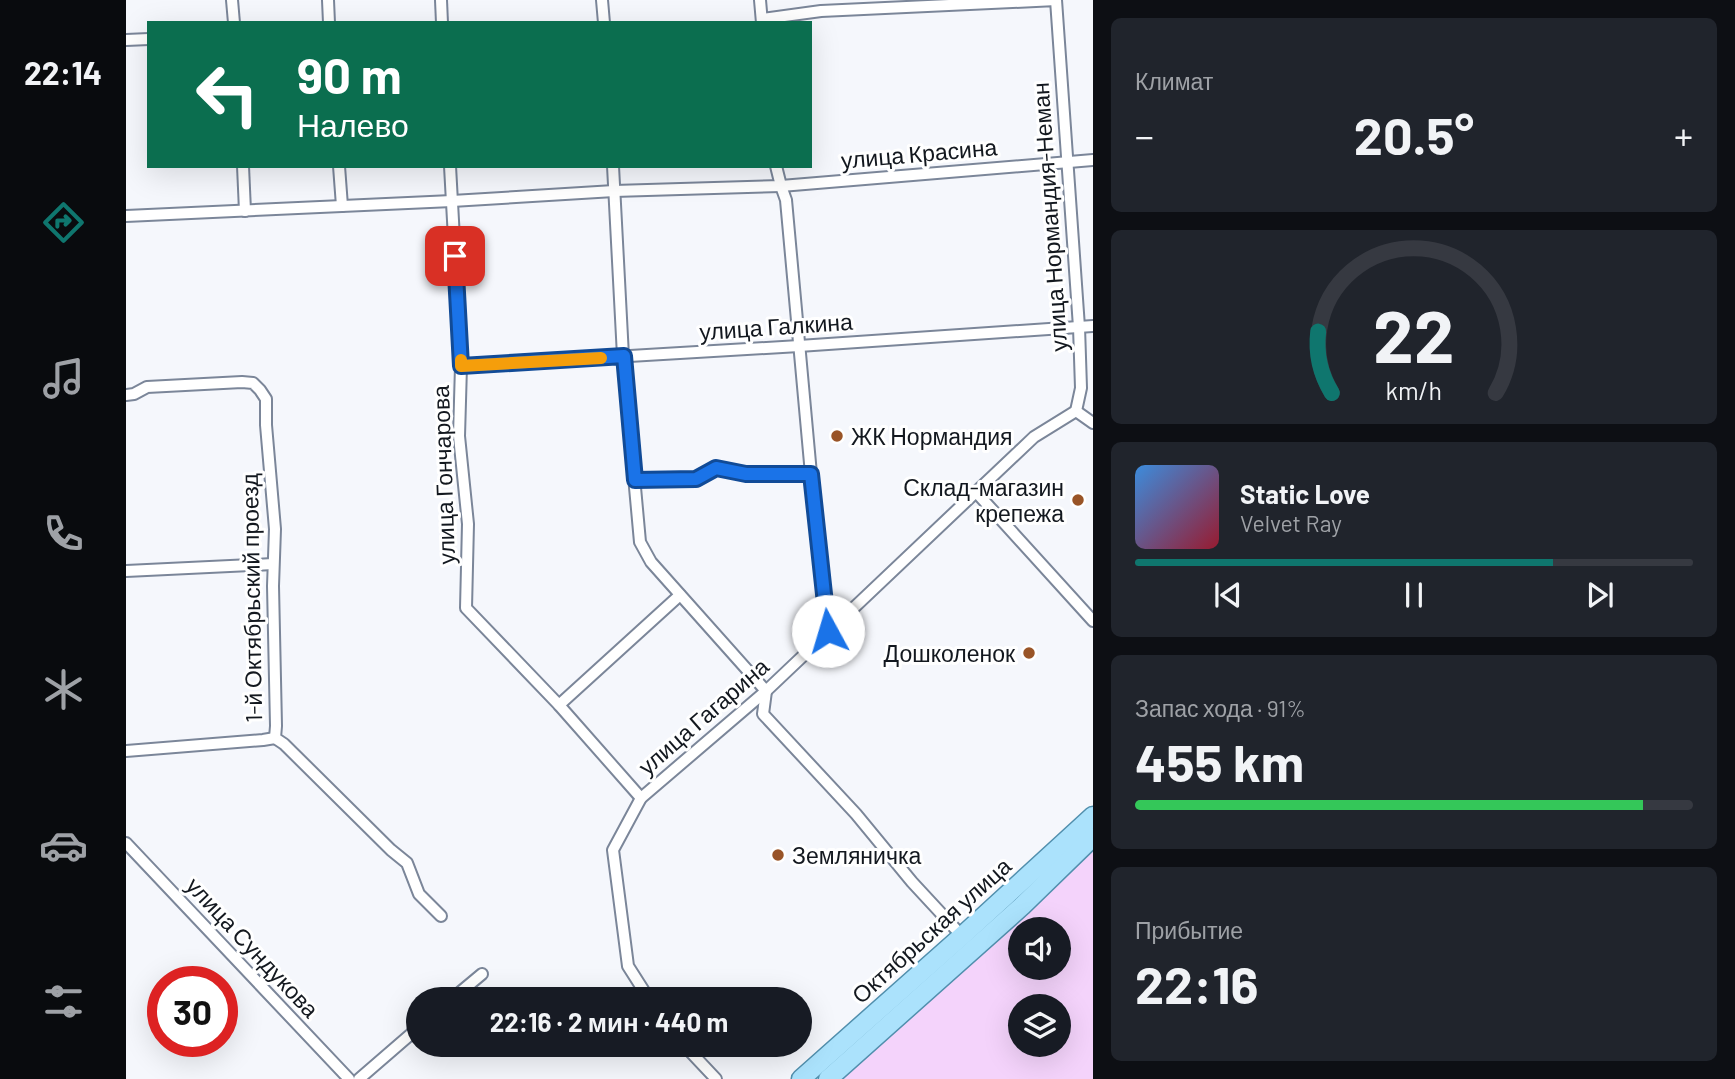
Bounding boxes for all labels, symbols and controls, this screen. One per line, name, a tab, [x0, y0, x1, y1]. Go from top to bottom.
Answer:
text: 90 m	[297, 45, 402, 104]
icon: left	[182, 49, 273, 140]
text: 22:14	[24, 53, 102, 91]
text: Климат	[1135, 67, 1213, 95]
street label: улица Нормандия-Неман	[1026, 81, 1072, 353]
text: 20.5°	[1354, 103, 1474, 165]
text: Налево	[297, 105, 409, 143]
text: −	[1135, 112, 1154, 158]
text: +	[1674, 112, 1693, 158]
street label: улица Красина	[840, 132, 998, 174]
icon: directions	[39, 198, 88, 247]
pin	[425, 226, 485, 286]
icon: arrive	[436, 237, 474, 275]
text: 22	[1373, 291, 1455, 379]
street label: улица Галкина	[698, 307, 854, 345]
icon: music	[39, 354, 88, 403]
text: km/h	[1386, 375, 1442, 405]
street label: улица Гончарова	[426, 385, 460, 565]
place label: ЖК Нормандия	[851, 422, 1012, 450]
marker: ЖК Нормандия	[829, 428, 845, 444]
street label: 1-й Октябрьский проезд	[235, 473, 267, 723]
place label: Склад-магазин крепежа	[903, 473, 1064, 527]
text: Static Love	[1240, 478, 1370, 509]
marker: Склад-магазин крепежа	[1070, 492, 1086, 508]
icon: phone	[39, 509, 88, 558]
text: Velvet Ray	[1240, 509, 1342, 537]
icon: previous	[1209, 576, 1247, 614]
icon: pause	[1395, 576, 1433, 614]
icon: next	[1581, 576, 1619, 614]
position arrow	[791, 594, 865, 668]
place label: Дошколенок	[884, 639, 1016, 667]
marker: Дошколенок	[1021, 645, 1037, 661]
street label: улица Гагарина	[632, 652, 774, 780]
icon: climate	[39, 665, 88, 714]
text: Запас хода · 91%	[1135, 694, 1306, 722]
text: 455 km	[1135, 730, 1304, 792]
icon: car	[39, 821, 88, 870]
place label: Земляничка	[792, 841, 921, 869]
marker: Земляничка	[770, 847, 786, 863]
street label: Октябрьская улица	[846, 851, 1016, 1009]
street label: улица Сундукова	[181, 871, 325, 1023]
text: Прибытие	[1135, 916, 1243, 944]
map controls	[1008, 917, 1071, 1057]
button: sound	[1008, 917, 1071, 980]
text: 22:16	[1135, 952, 1259, 1014]
speed limit sign: 30	[147, 966, 238, 1057]
icon: filters	[39, 977, 88, 1026]
button: layers	[1008, 994, 1071, 1057]
text: 22:16 · 2 мин · 440 m	[490, 1006, 728, 1037]

